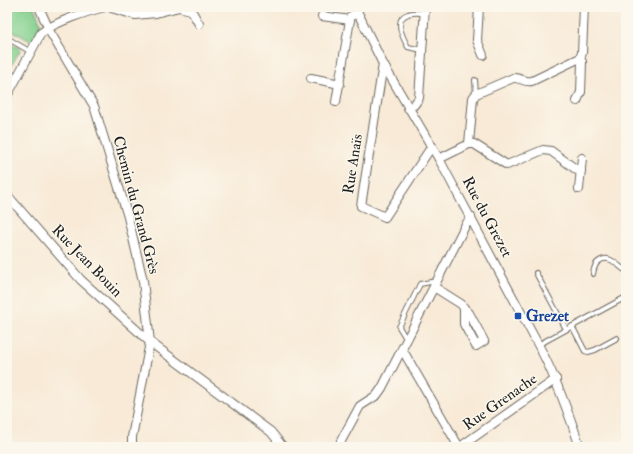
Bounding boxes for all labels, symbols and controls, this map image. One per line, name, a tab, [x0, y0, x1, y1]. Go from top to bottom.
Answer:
street label: Rue Anaïs	[339, 133, 367, 195]
street label: Chemin du Grand Grès	[108, 134, 164, 276]
street label: Rue du Grezet	[458, 173, 516, 261]
street label: Rue Jean Bouin	[47, 221, 126, 302]
place label: Grezet	[526, 307, 569, 326]
marker: Grezet	[513, 311, 523, 321]
street label: Rue Grenache	[459, 369, 541, 435]

